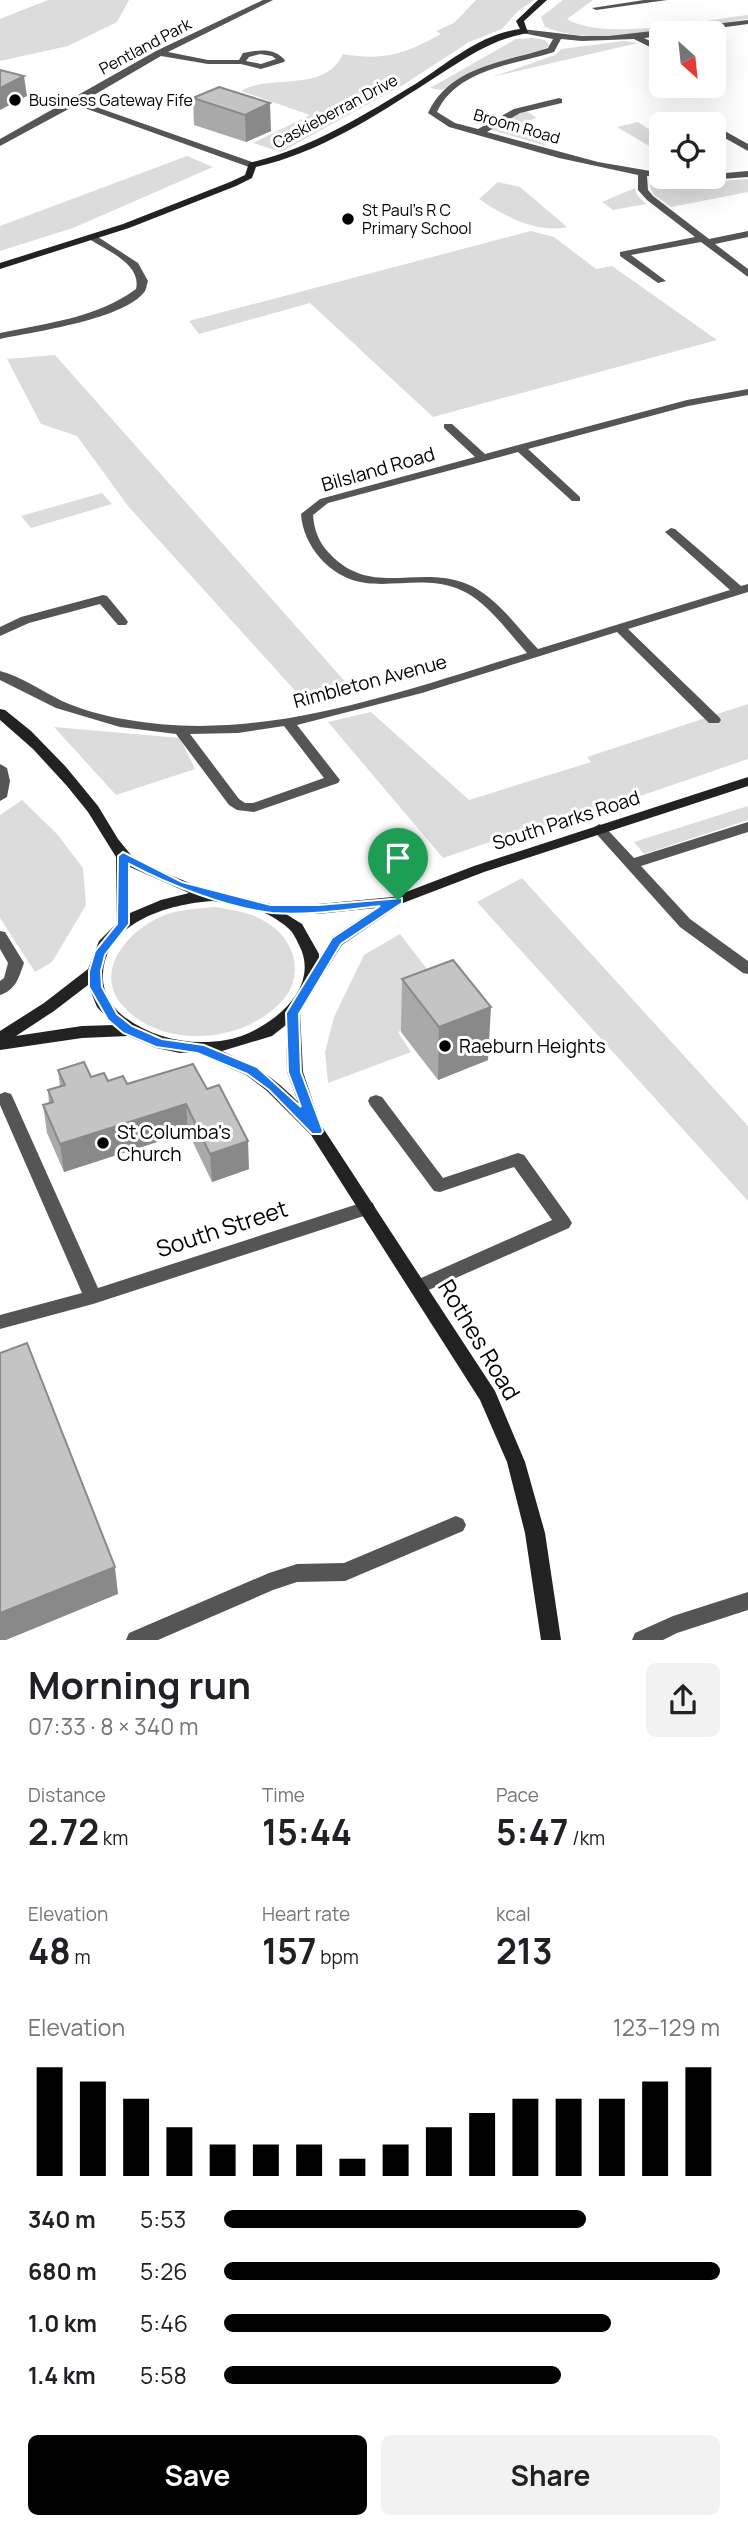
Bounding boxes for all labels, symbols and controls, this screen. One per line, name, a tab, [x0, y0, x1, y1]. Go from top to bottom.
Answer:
street label: Pentland Park	[95, 12, 196, 79]
north arrow	[649, 21, 726, 98]
map controls	[649, 21, 726, 189]
street label: Caskieberran Drive	[269, 69, 401, 153]
place label: Business Gateway Fife	[29, 89, 193, 111]
marker: Business Gateway Fife	[7, 92, 23, 108]
street label: Broom Road	[471, 103, 563, 149]
button: locate	[649, 112, 726, 189]
place label: St Paul's R C Primary School	[362, 199, 472, 239]
marker: St Paul's R C Primary School	[340, 211, 356, 227]
street label: Bilsland Road	[318, 440, 438, 498]
street label: Rimbleton Avenue	[290, 648, 450, 714]
street label: South Parks Road	[489, 784, 643, 856]
pin	[368, 828, 428, 900]
icon: arrive	[379, 839, 417, 877]
place label: Raeburn Heights	[459, 1033, 606, 1059]
marker: Raeburn Heights	[437, 1038, 453, 1054]
place label: St Columba's Church	[117, 1119, 231, 1167]
marker: St Columba's Church	[95, 1135, 111, 1151]
street label: South Street	[152, 1192, 292, 1264]
street label: Rothes Road	[431, 1273, 528, 1406]
text: Morning run	[28, 1658, 251, 1710]
button: share	[646, 1663, 720, 1737]
text: 07:33 · 8 × 340 m	[28, 1710, 198, 1742]
text: Distance	[28, 1782, 106, 1808]
text: Time	[262, 1782, 305, 1808]
text: Pace	[496, 1782, 539, 1808]
text: 2.72	[28, 1808, 99, 1856]
text: 15:44	[262, 1808, 352, 1856]
text: 5:47	[496, 1808, 568, 1856]
text: km	[99, 1825, 128, 1851]
text: /km	[568, 1825, 605, 1851]
text: Elevation	[28, 1901, 108, 1927]
text: Heart rate	[262, 1901, 350, 1927]
text: kcal	[496, 1901, 531, 1927]
text: 48	[28, 1927, 71, 1975]
text: 157	[262, 1927, 317, 1975]
text: 213	[496, 1927, 553, 1975]
text: m	[71, 1944, 91, 1970]
text: bpm	[317, 1944, 359, 1970]
text: Elevation	[28, 2011, 125, 2043]
text: 123–129 m	[613, 2011, 720, 2043]
text: 340 m	[28, 2203, 96, 2235]
text: 5:53	[140, 2203, 186, 2235]
text: 680 m	[28, 2255, 97, 2287]
text: 5:26	[140, 2255, 188, 2287]
text: 1.0 km	[28, 2307, 97, 2339]
text: 5:46	[140, 2307, 188, 2339]
text: 1.4 km	[28, 2359, 96, 2391]
text: 5:58	[140, 2359, 187, 2391]
button: Save	[28, 2435, 367, 2515]
button: Share	[381, 2435, 720, 2515]

